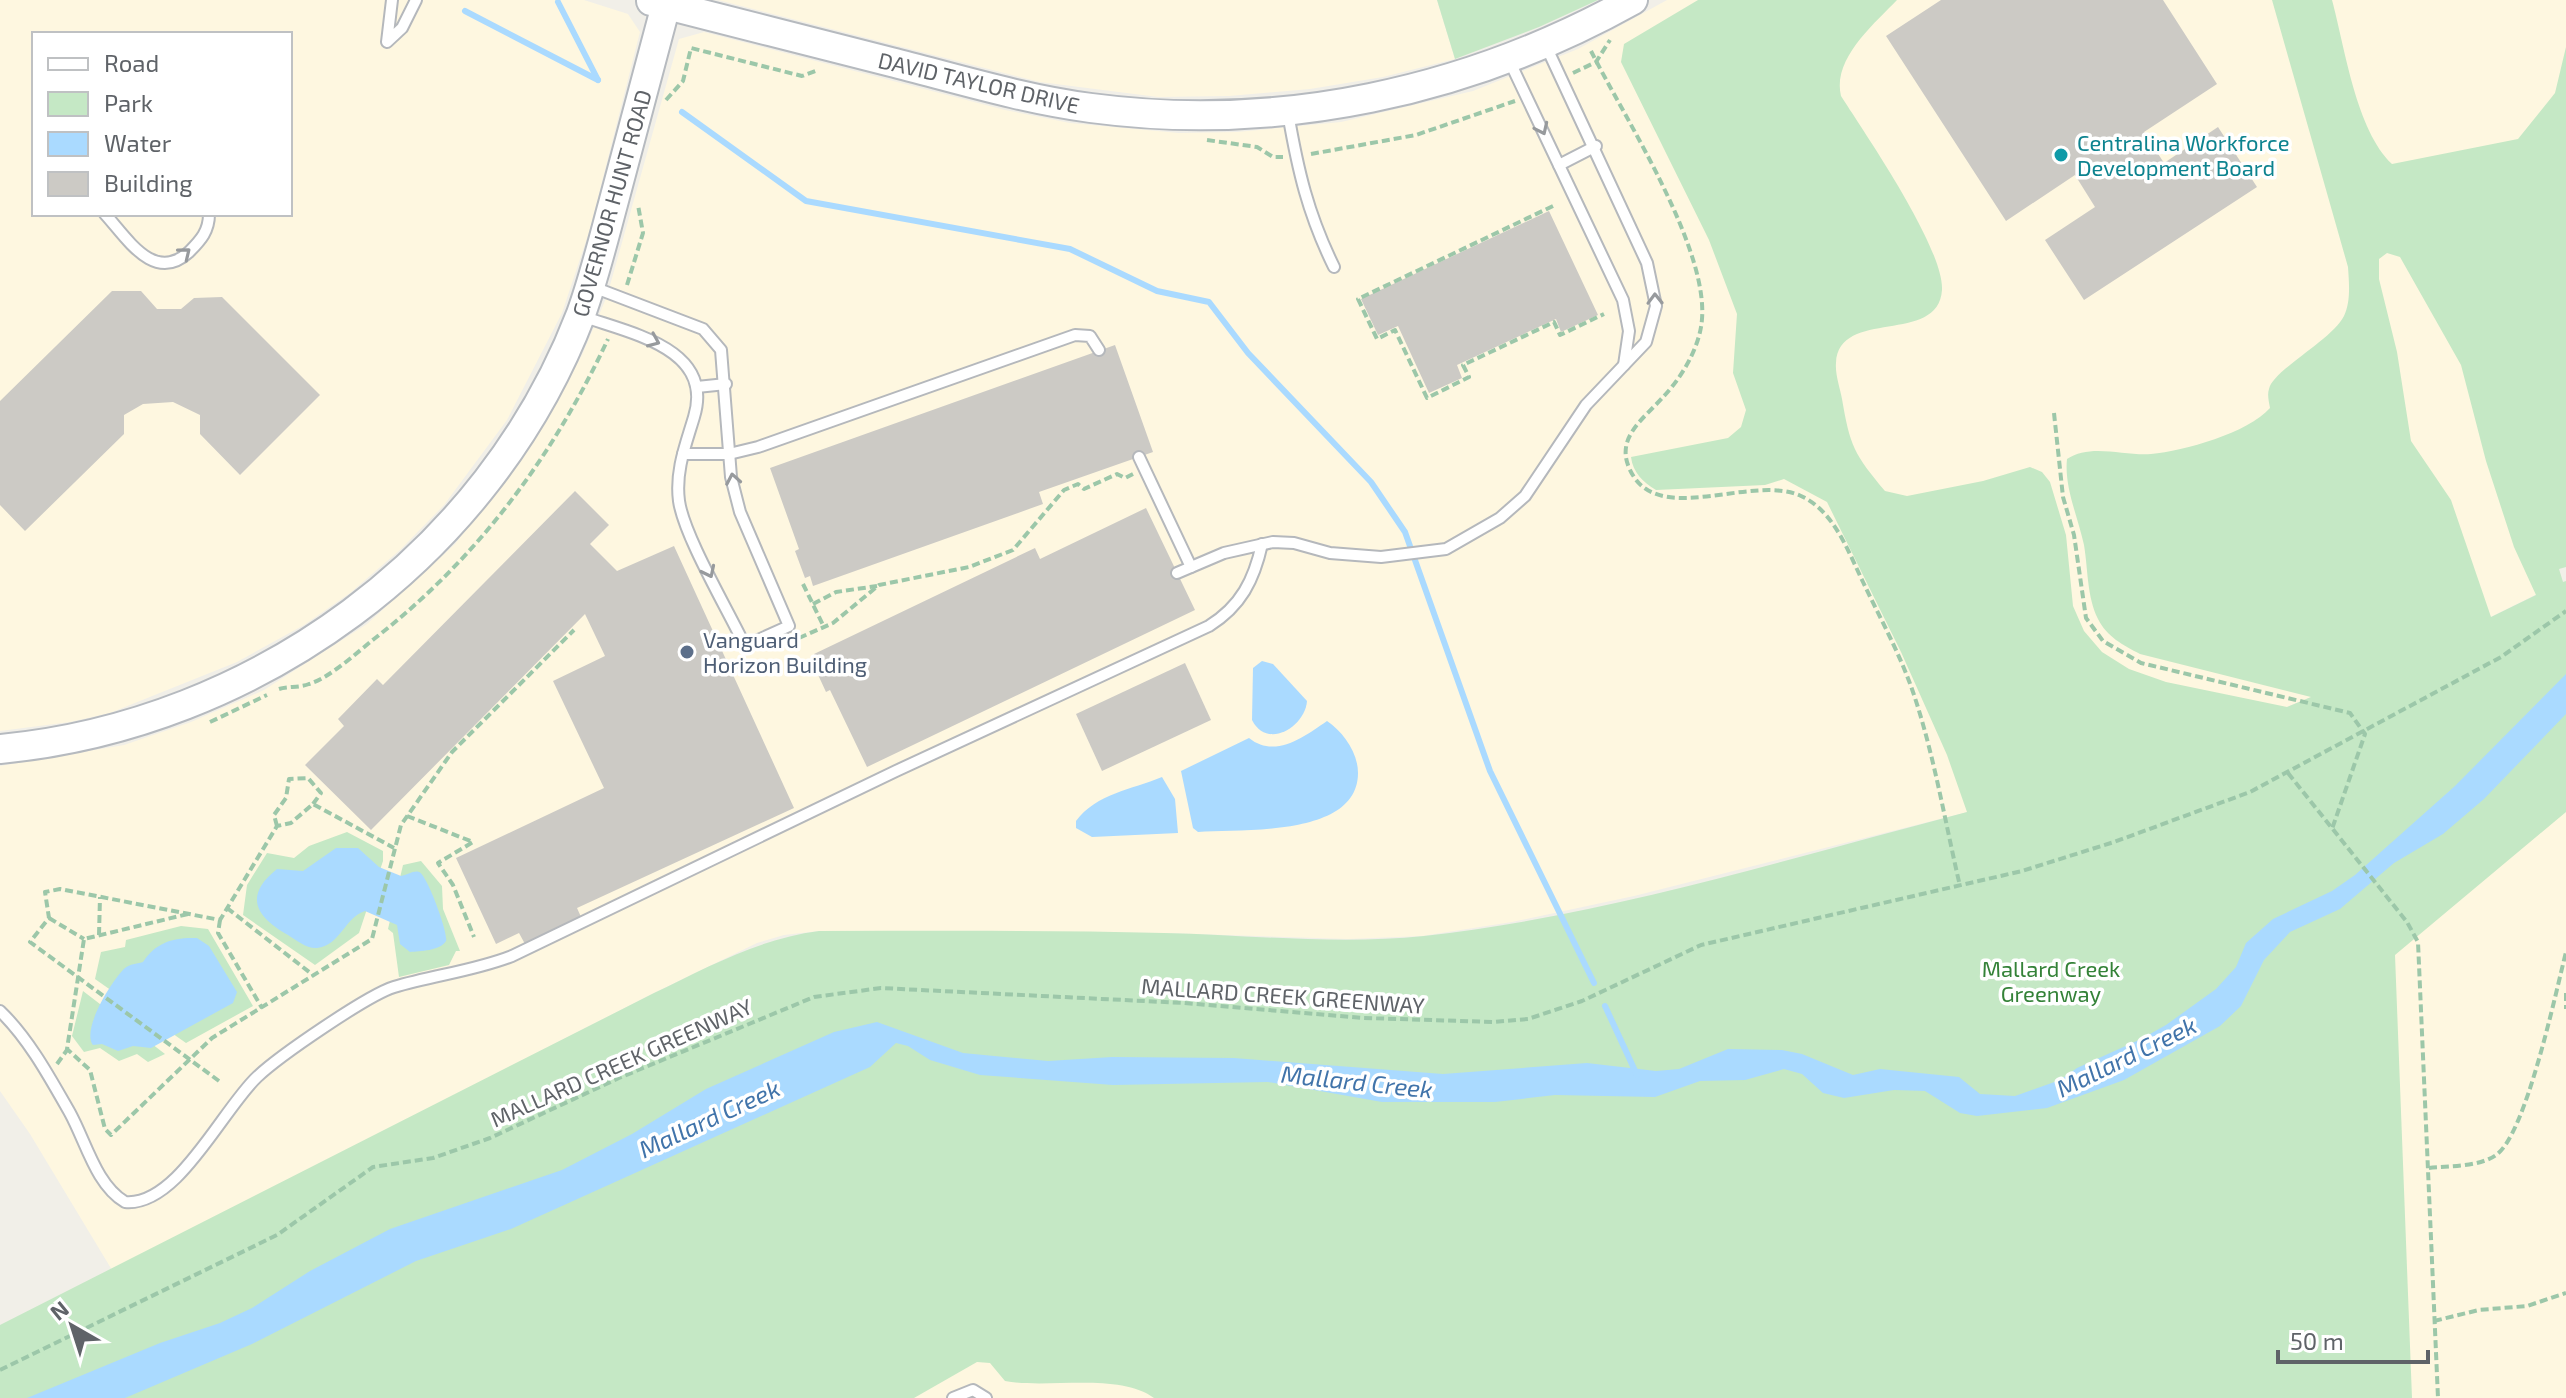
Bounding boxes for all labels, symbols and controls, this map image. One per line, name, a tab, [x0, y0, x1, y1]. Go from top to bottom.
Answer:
legend	[32, 32, 292, 216]
street label: DAVID TAYLOR DRIVE	[876, 46, 1082, 118]
text: Road	[104, 48, 159, 77]
street label: GOVERNOR HUNT ROAD	[566, 86, 656, 320]
text: Park	[104, 88, 153, 117]
one-way arrow	[1532, 121, 1548, 135]
text: Water	[104, 128, 172, 157]
place label: Centralina Workforce Development Board	[2077, 129, 2289, 180]
marker: Centralina Workforce Development Board	[2052, 146, 2070, 164]
text: Building	[104, 168, 193, 197]
one-way arrow	[176, 248, 190, 263]
one-way arrow	[1646, 293, 1663, 305]
one-way arrow	[646, 332, 660, 348]
one-way arrow	[725, 472, 742, 485]
one-way arrow	[700, 564, 715, 579]
place label: Vanguard Horizon Building	[703, 626, 867, 677]
marker: Vanguard Horizon Building	[678, 643, 696, 661]
park label: Mallard Creek Greenway	[1982, 955, 2120, 1006]
street label: MALLARD CREEK GREENWAY	[1141, 972, 1426, 1018]
street label: MALLARD CREEK GREENWAY	[486, 992, 756, 1132]
water label: Mallard Creek	[2051, 1010, 2201, 1102]
water label: Mallard Creek	[1280, 1059, 1434, 1103]
water label: Mallard Creek	[634, 1073, 784, 1163]
north arrow	[32, 1286, 112, 1366]
text: N	[44, 1295, 73, 1325]
scale bar	[2278, 1314, 2428, 1364]
text: 50 m	[2290, 1326, 2344, 1355]

